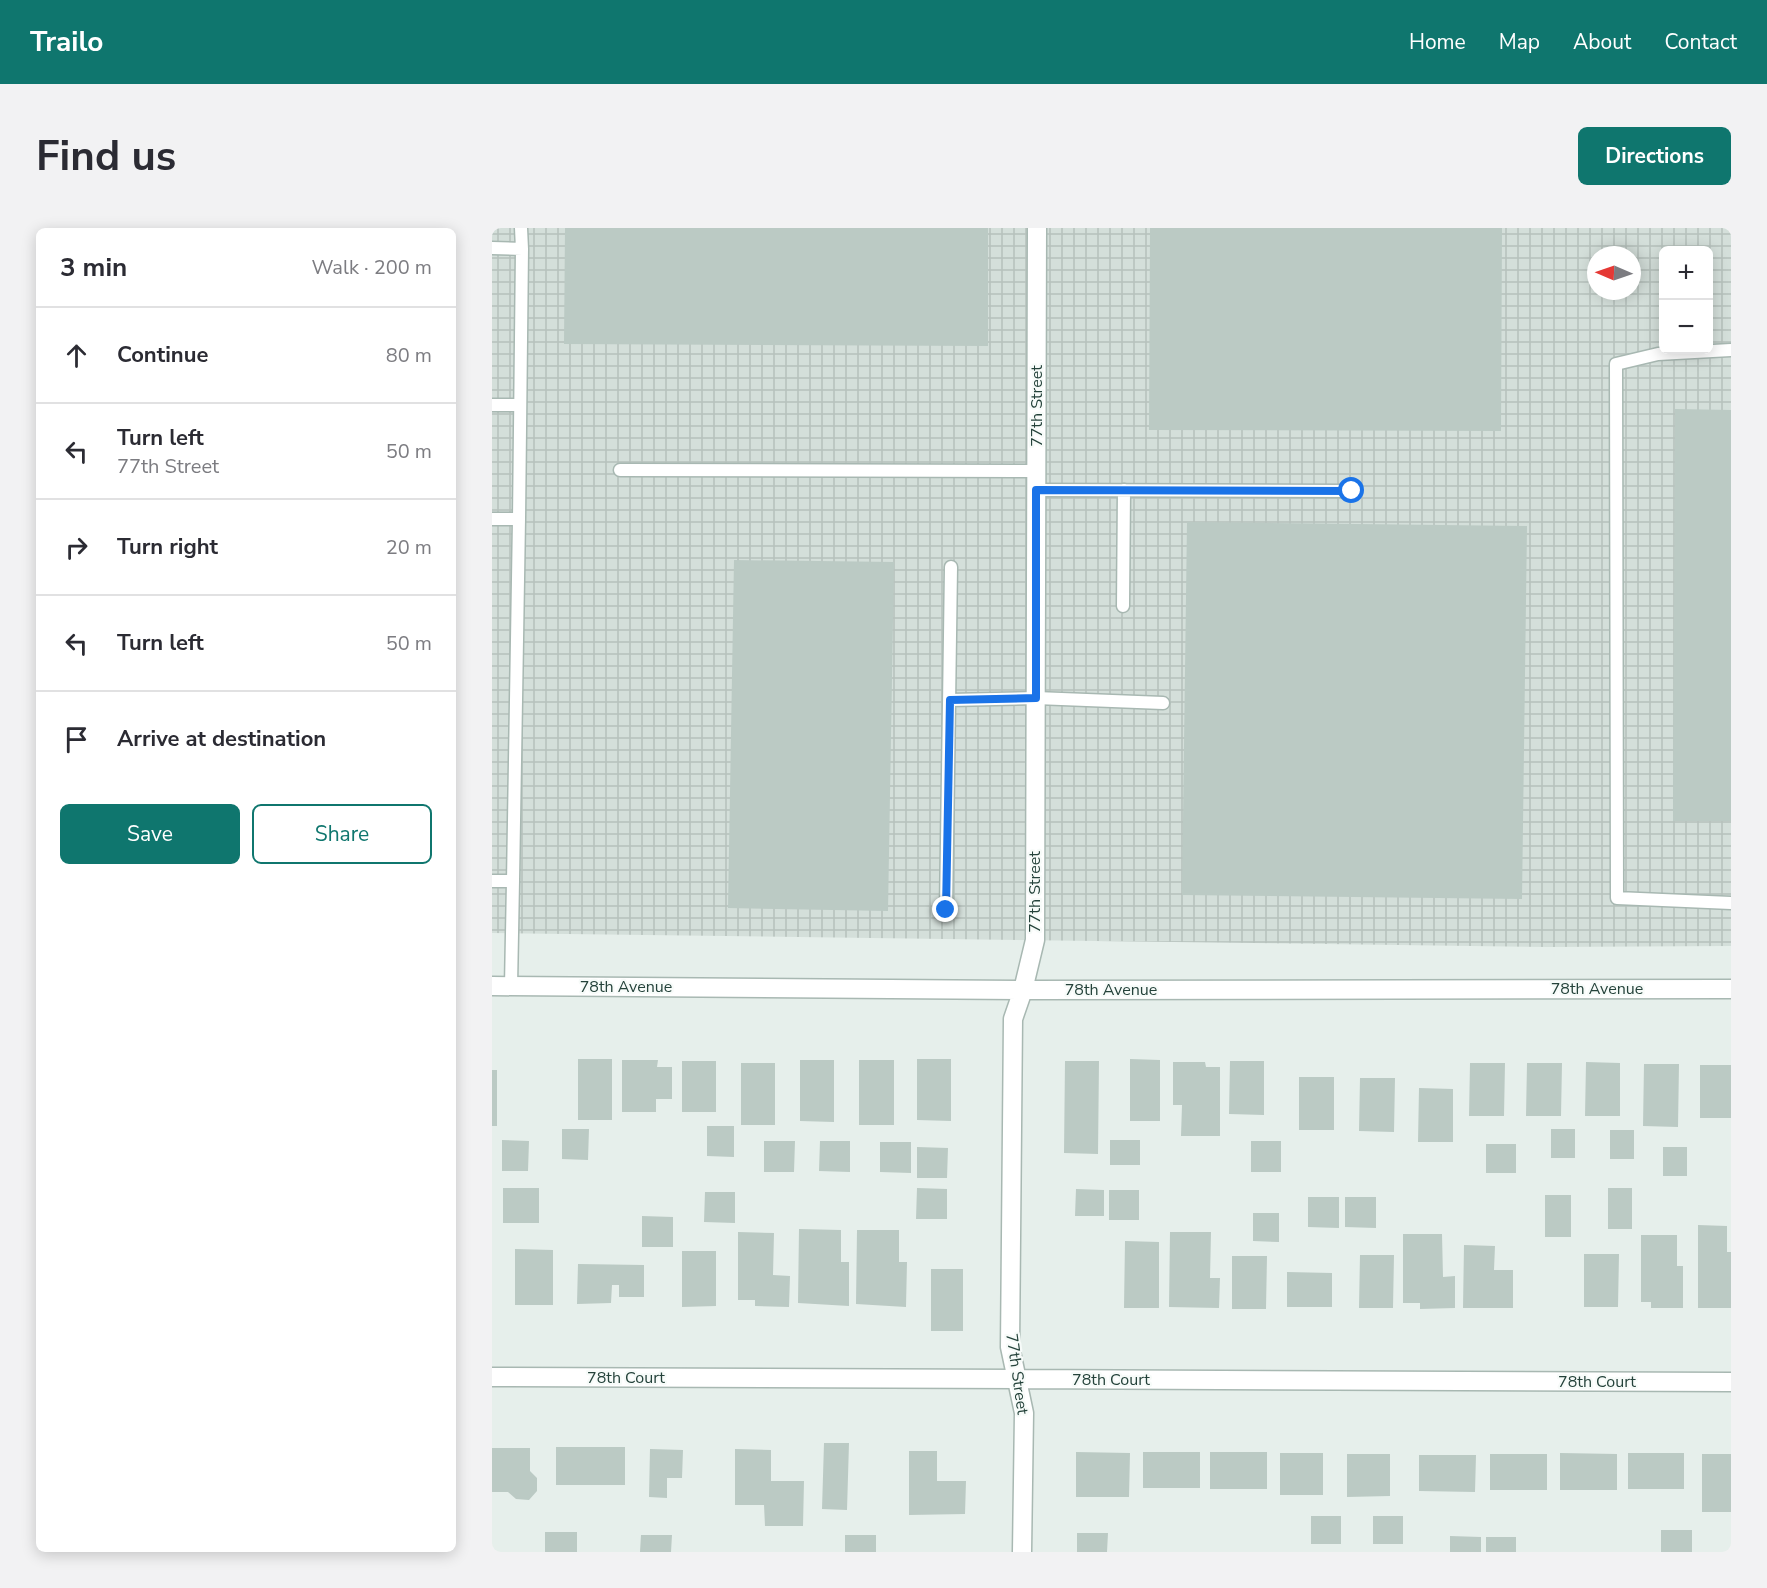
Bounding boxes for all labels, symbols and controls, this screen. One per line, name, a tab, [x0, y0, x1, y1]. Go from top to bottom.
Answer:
text: Trailo	[30, 23, 103, 61]
text: Home	[1409, 28, 1466, 56]
text: Map	[1499, 28, 1540, 56]
text: About	[1573, 28, 1631, 56]
text: Contact	[1664, 28, 1737, 56]
button: Directions	[1578, 127, 1731, 185]
text: Find us	[36, 128, 176, 185]
north arrow	[1587, 246, 1641, 300]
map controls	[1659, 246, 1713, 354]
button: +	[1659, 246, 1713, 300]
text: 3 min	[60, 250, 127, 285]
text: Walk · 200 m	[312, 254, 432, 281]
button: −	[1659, 300, 1713, 354]
icon: ahead	[60, 339, 93, 372]
text: Continue	[117, 340, 208, 370]
text: 80 m	[386, 342, 432, 369]
street label: 77th Street	[1026, 365, 1048, 447]
text: Turn left	[117, 423, 204, 453]
icon: left	[60, 435, 93, 468]
text: 50 m	[386, 438, 432, 465]
text: 77th Street	[117, 453, 219, 480]
route start	[1338, 477, 1364, 503]
icon: right	[60, 531, 93, 564]
text: Turn right	[117, 532, 218, 562]
text: 20 m	[386, 534, 432, 561]
icon: left	[60, 627, 93, 660]
text: Turn left	[117, 628, 204, 658]
text: 50 m	[386, 630, 432, 657]
icon: arrive	[60, 723, 93, 756]
text: Arrive at destination	[117, 724, 326, 754]
button: Save	[60, 804, 240, 864]
button: Share	[252, 804, 432, 864]
street label: 77th Street	[1024, 851, 1046, 933]
route end	[932, 896, 958, 922]
street label: 78th Avenue	[580, 976, 672, 998]
street label: 78th Avenue	[1551, 978, 1643, 1000]
street label: 78th Avenue	[1065, 979, 1157, 1001]
street label: 77th Street	[1000, 1332, 1034, 1416]
street label: 78th Court	[587, 1367, 665, 1389]
street label: 78th Court	[1072, 1369, 1150, 1391]
street label: 78th Court	[1558, 1371, 1636, 1393]

